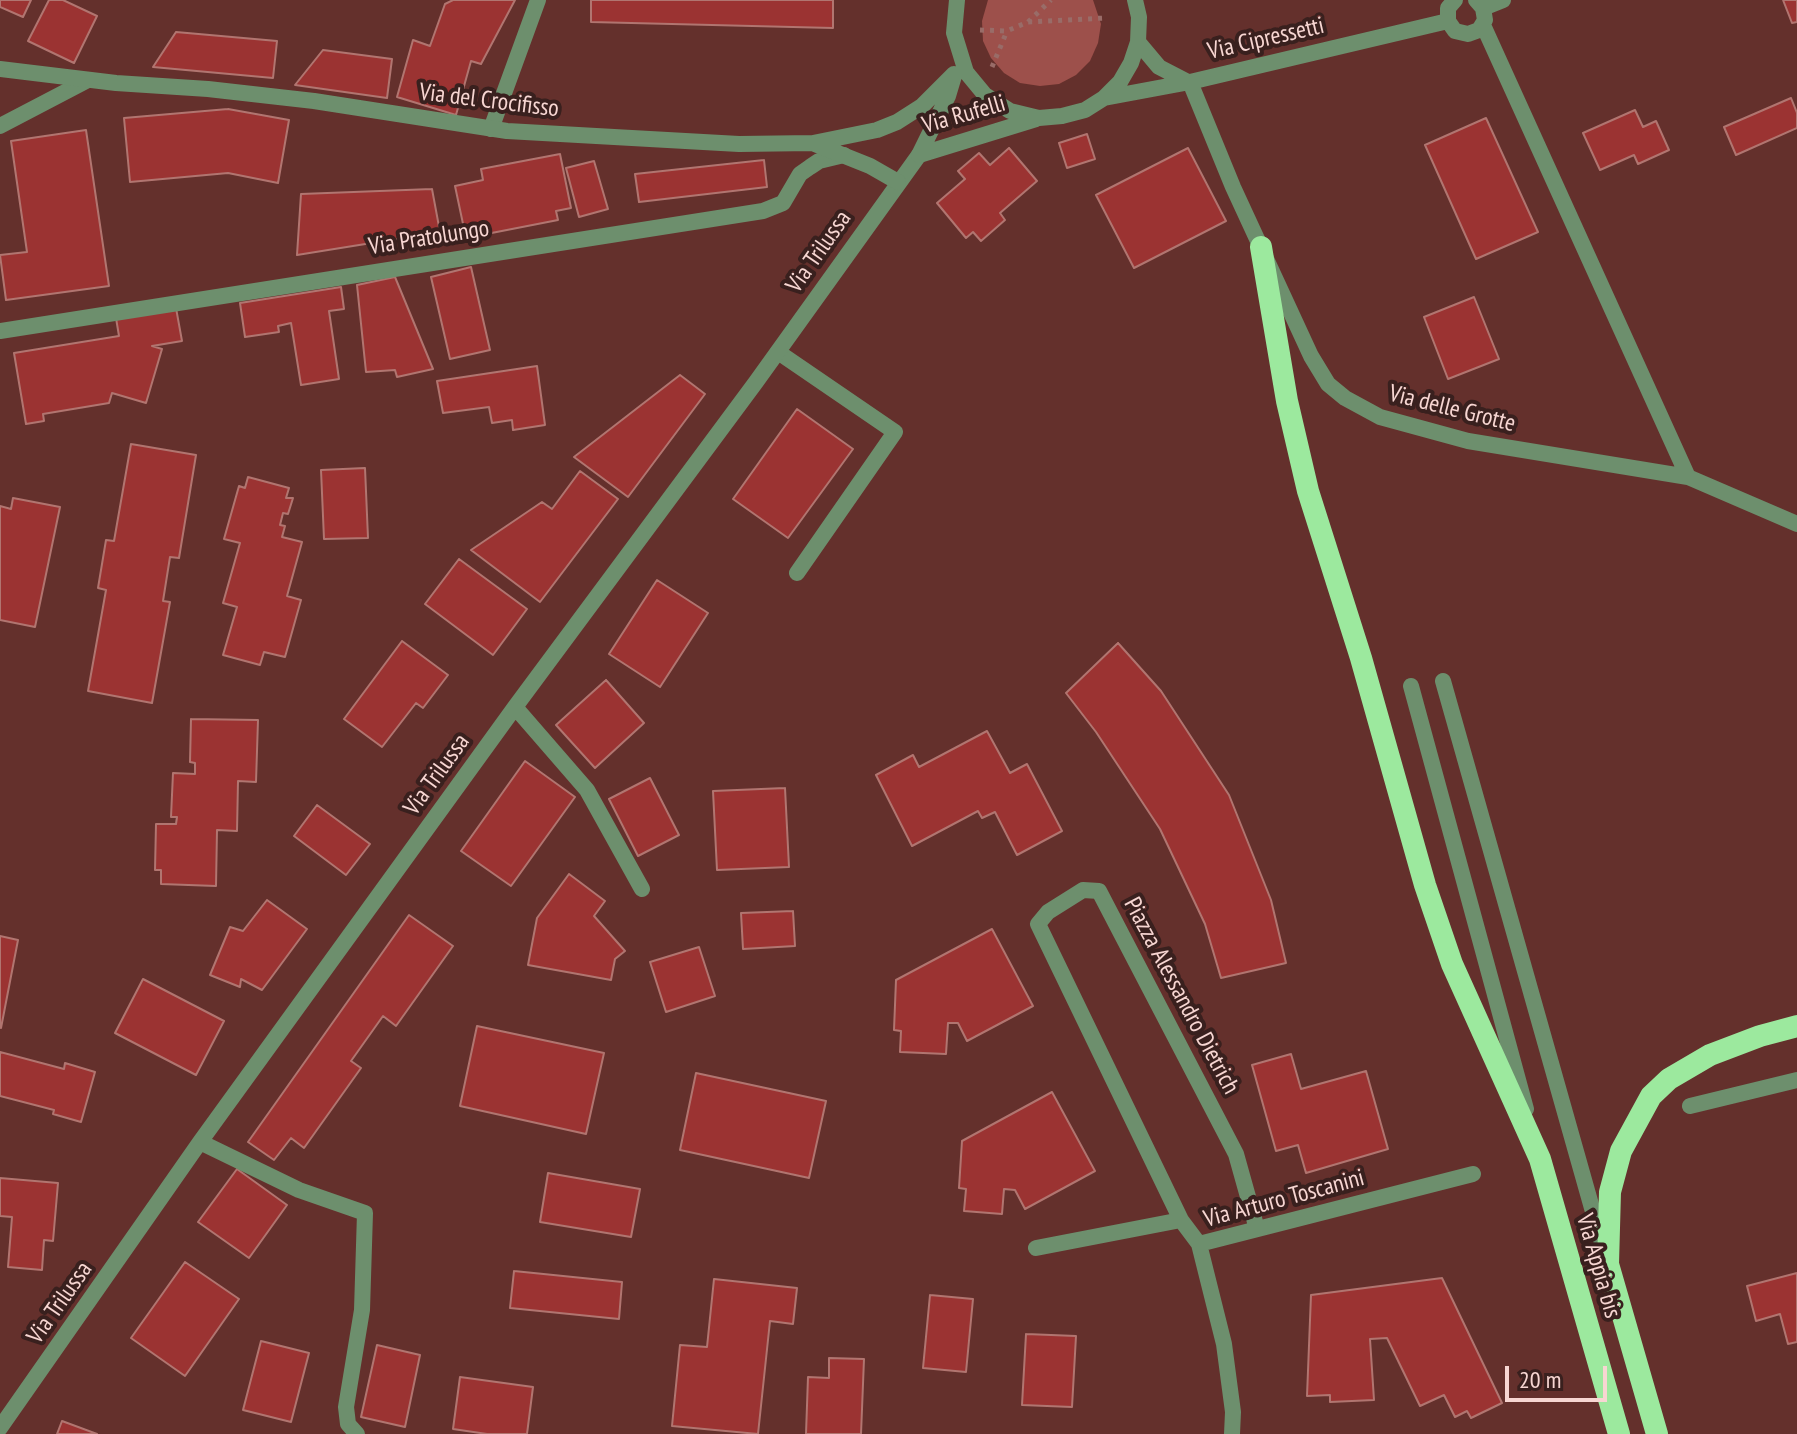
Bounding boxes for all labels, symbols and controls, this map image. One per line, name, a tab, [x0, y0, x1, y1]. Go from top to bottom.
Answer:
street label: Via Cipressetti	[1205, 12, 1327, 66]
street label: Via del Crocifisso	[418, 78, 560, 124]
street label: Via Rufelli	[919, 89, 1009, 141]
street label: Via Trilussa	[780, 206, 858, 298]
street label: Via Pratolungo	[367, 214, 491, 262]
street label: Via delle Grotte	[1386, 379, 1518, 439]
street label: Via Trilussa	[398, 729, 476, 821]
street label: Piazza Alessandro Dietrich	[1117, 893, 1245, 1099]
street label: Via Arturo Toscanini	[1201, 1164, 1367, 1234]
street label: Via Appia bis	[1569, 1211, 1627, 1321]
street label: Via Trilussa	[21, 1257, 99, 1349]
scale bar	[1509, 1350, 1611, 1400]
text: 20 m	[1519, 1364, 1561, 1395]

